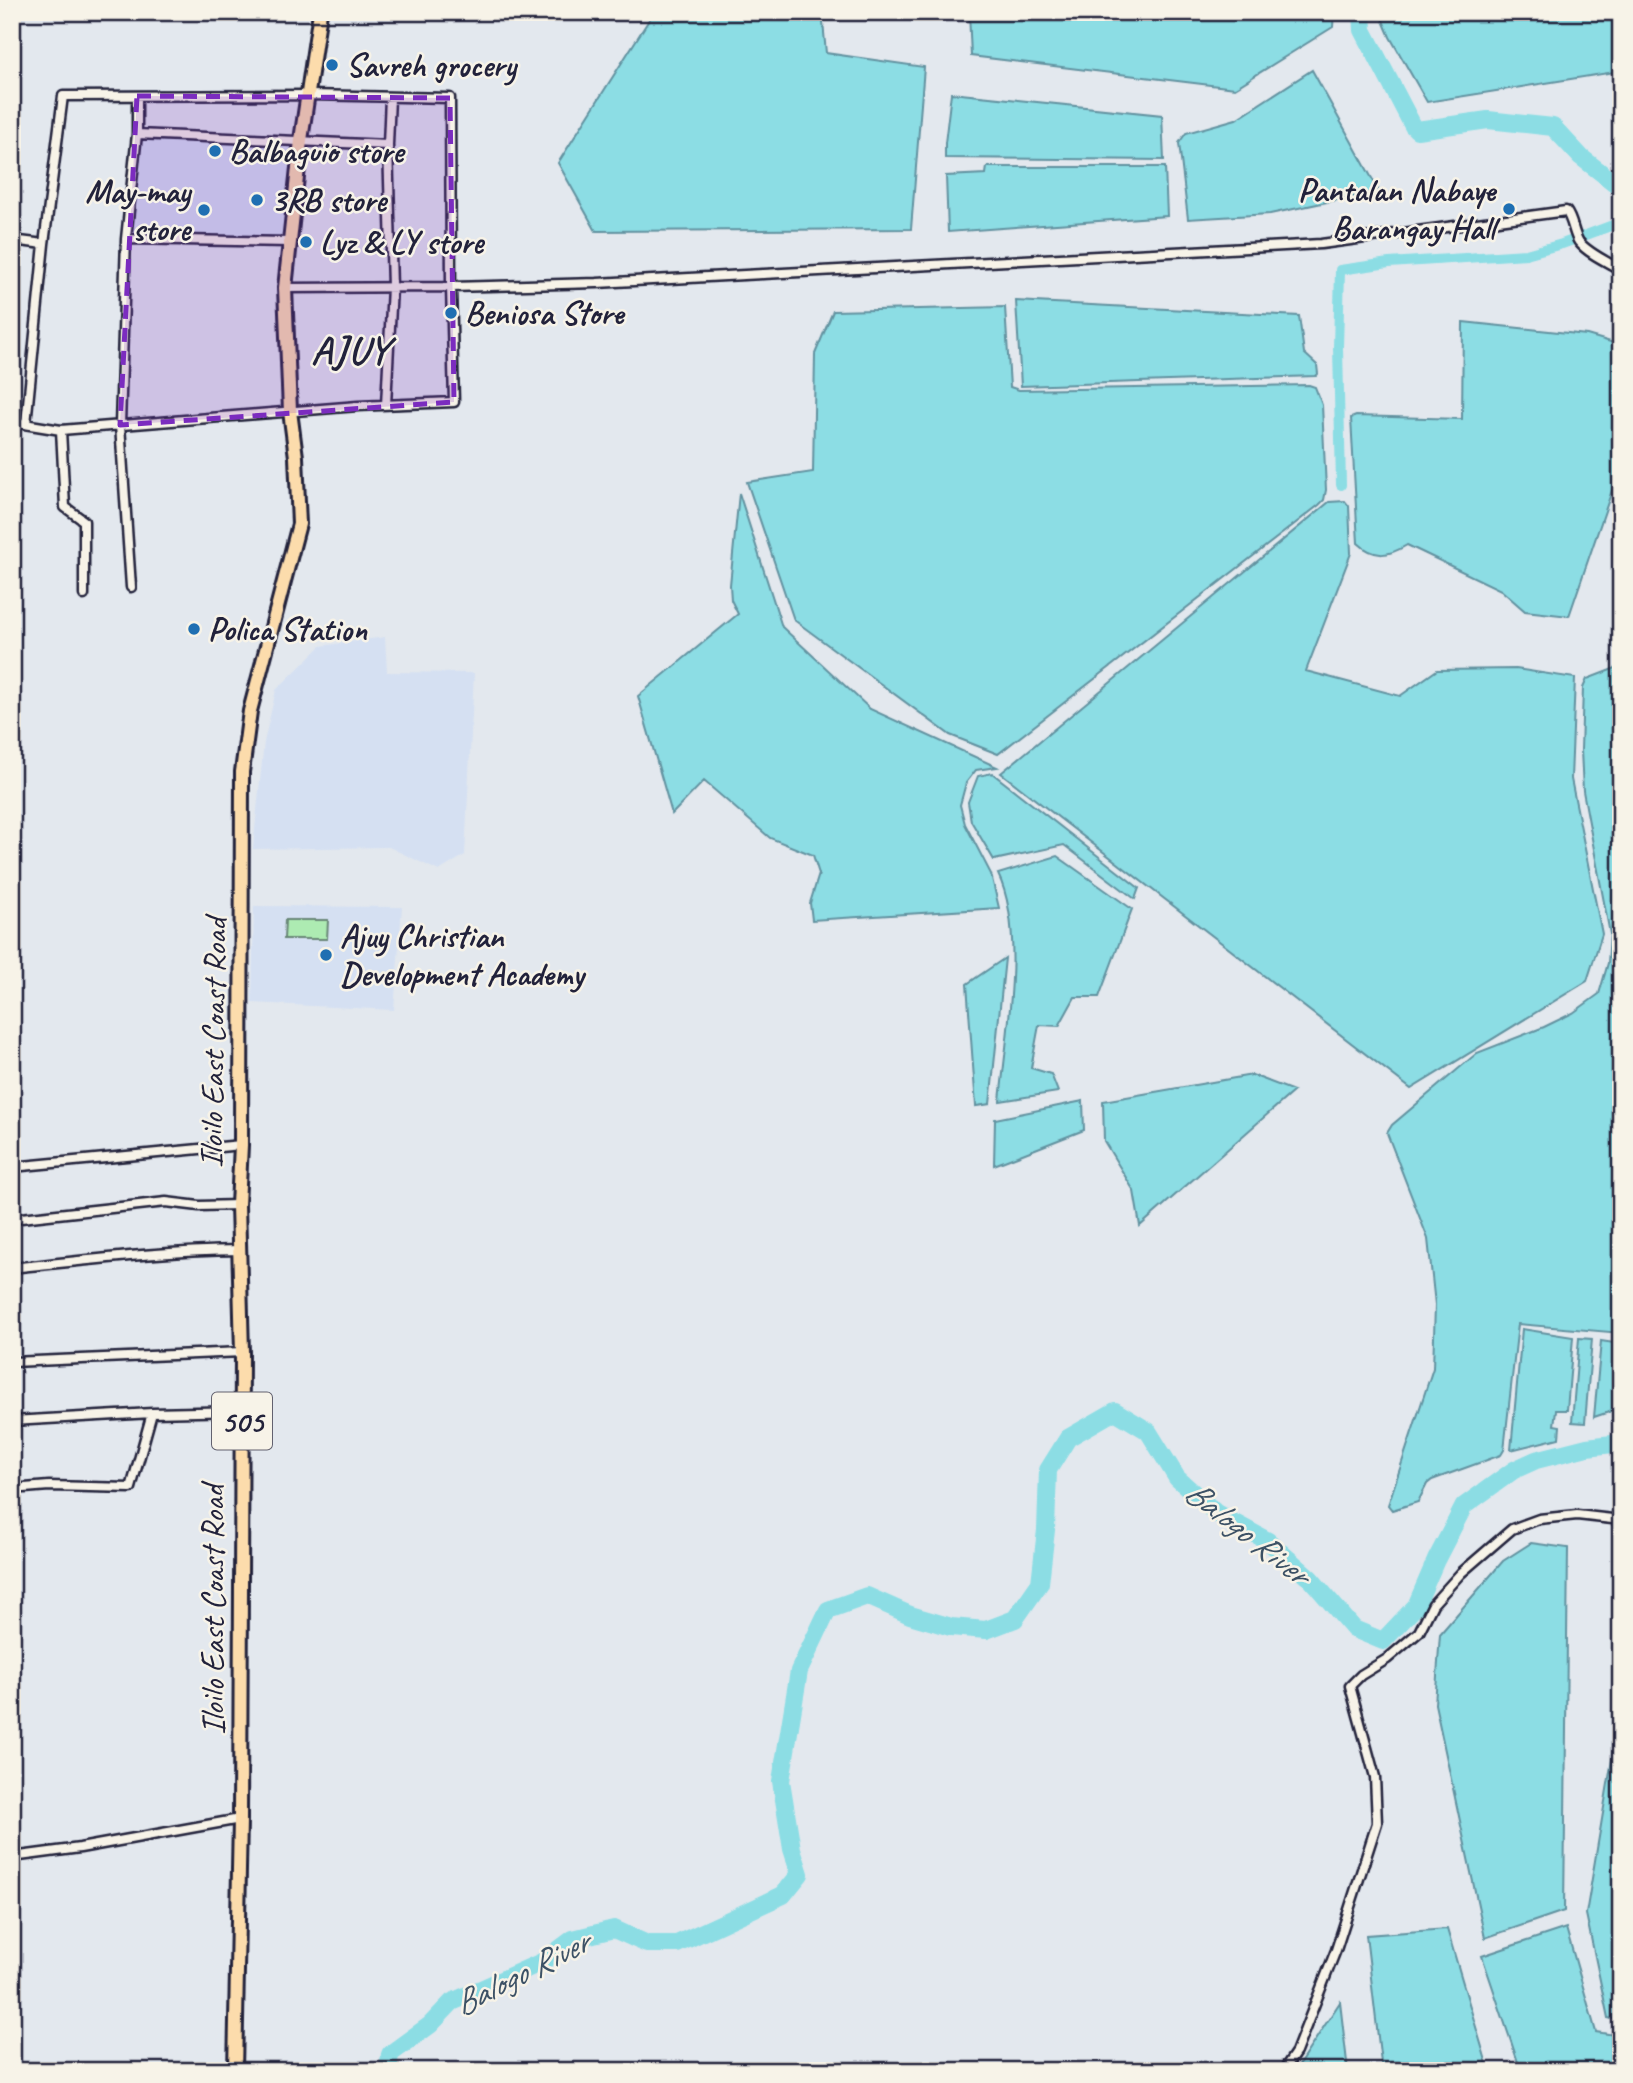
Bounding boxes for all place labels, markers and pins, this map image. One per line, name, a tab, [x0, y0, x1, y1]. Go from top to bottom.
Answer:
place label: Savreh grocery	[346, 44, 518, 86]
marker: Savreh grocery	[324, 57, 340, 73]
place label: Balbaguio store	[229, 130, 406, 172]
marker: Balbaguio store	[207, 143, 223, 159]
place label: Pantalan Nabaye Barangay Hall	[1298, 169, 1501, 249]
place label: May-may store	[85, 170, 193, 250]
place label: 3RB store	[271, 179, 389, 221]
marker: 3RB store	[249, 192, 265, 208]
marker: Pantalan Nabaye Barangay Hall	[1501, 201, 1517, 217]
marker: May-may store	[196, 202, 212, 218]
place label: Lyz & LY store	[320, 221, 486, 263]
marker: Lyz & LY store	[298, 234, 314, 250]
place label: Beniosa Store	[465, 292, 626, 334]
marker: Beniosa Store	[443, 305, 459, 321]
place label: Polica Station	[208, 608, 368, 650]
marker: Polica Station	[186, 621, 202, 637]
place label: Ajuy Christian Development Academy	[340, 915, 586, 995]
marker: Ajuy Christian Development Academy	[318, 947, 334, 963]

